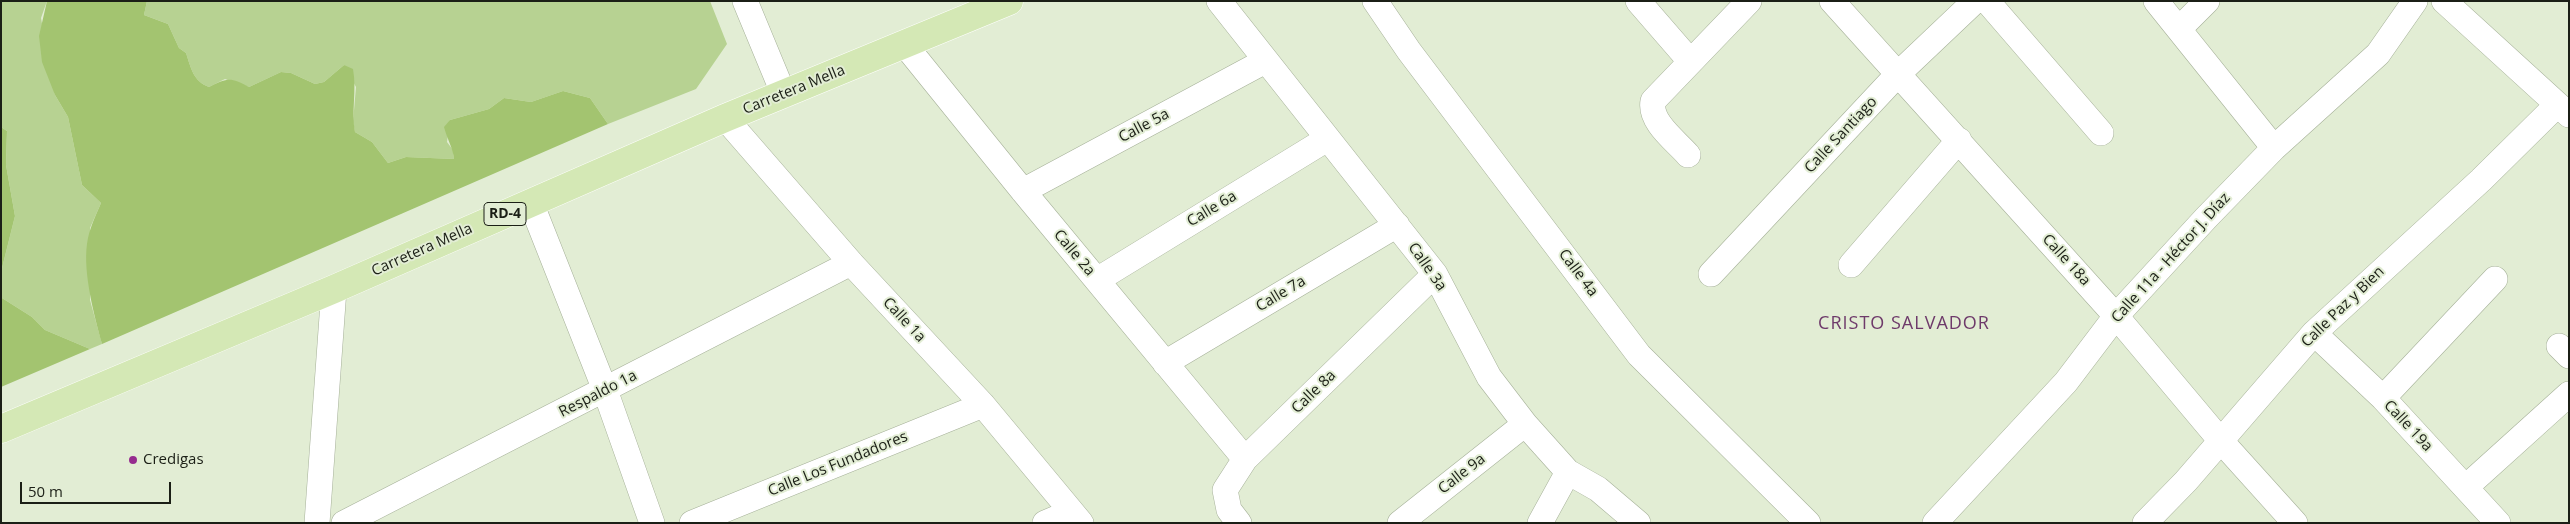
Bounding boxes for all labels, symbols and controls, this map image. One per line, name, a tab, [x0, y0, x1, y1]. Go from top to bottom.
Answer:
street label: Carretera Mella	[740, 61, 848, 119]
street label: Calle Santiago	[1801, 93, 1881, 177]
street label: Calle 5a	[1116, 105, 1172, 147]
street label: Calle 6a	[1184, 187, 1240, 231]
street label: Calle 11a - Héctor J. Díaz	[2108, 189, 2234, 327]
road number: RD-4	[484, 202, 526, 225]
street label: Carretera Mella	[369, 220, 475, 280]
street label: Calle 2a	[1050, 226, 1098, 280]
street label: Calle 18a	[2038, 231, 2094, 289]
street label: Calle 3a	[1404, 239, 1450, 295]
street label: Calle 4a	[1554, 246, 1602, 300]
street label: Calle Paz y Bien	[2298, 263, 2388, 351]
street label: Calle 7a	[1253, 272, 1309, 316]
street label: Calle 1a	[879, 294, 929, 346]
district label: CRISTO SALVADOR	[1816, 313, 1992, 335]
street label: Respaldo 1a	[556, 367, 640, 421]
street label: Calle 8a	[1288, 367, 1340, 417]
street label: Calle 19a	[2380, 397, 2436, 455]
street label: Calle Los Fundadores	[765, 428, 911, 500]
street label: Calle 9a	[1435, 450, 1489, 498]
place label: Credigas	[143, 451, 204, 469]
marker: Credigas	[127, 454, 139, 466]
scale bar	[22, 472, 174, 504]
text: 50 m	[28, 481, 63, 501]

